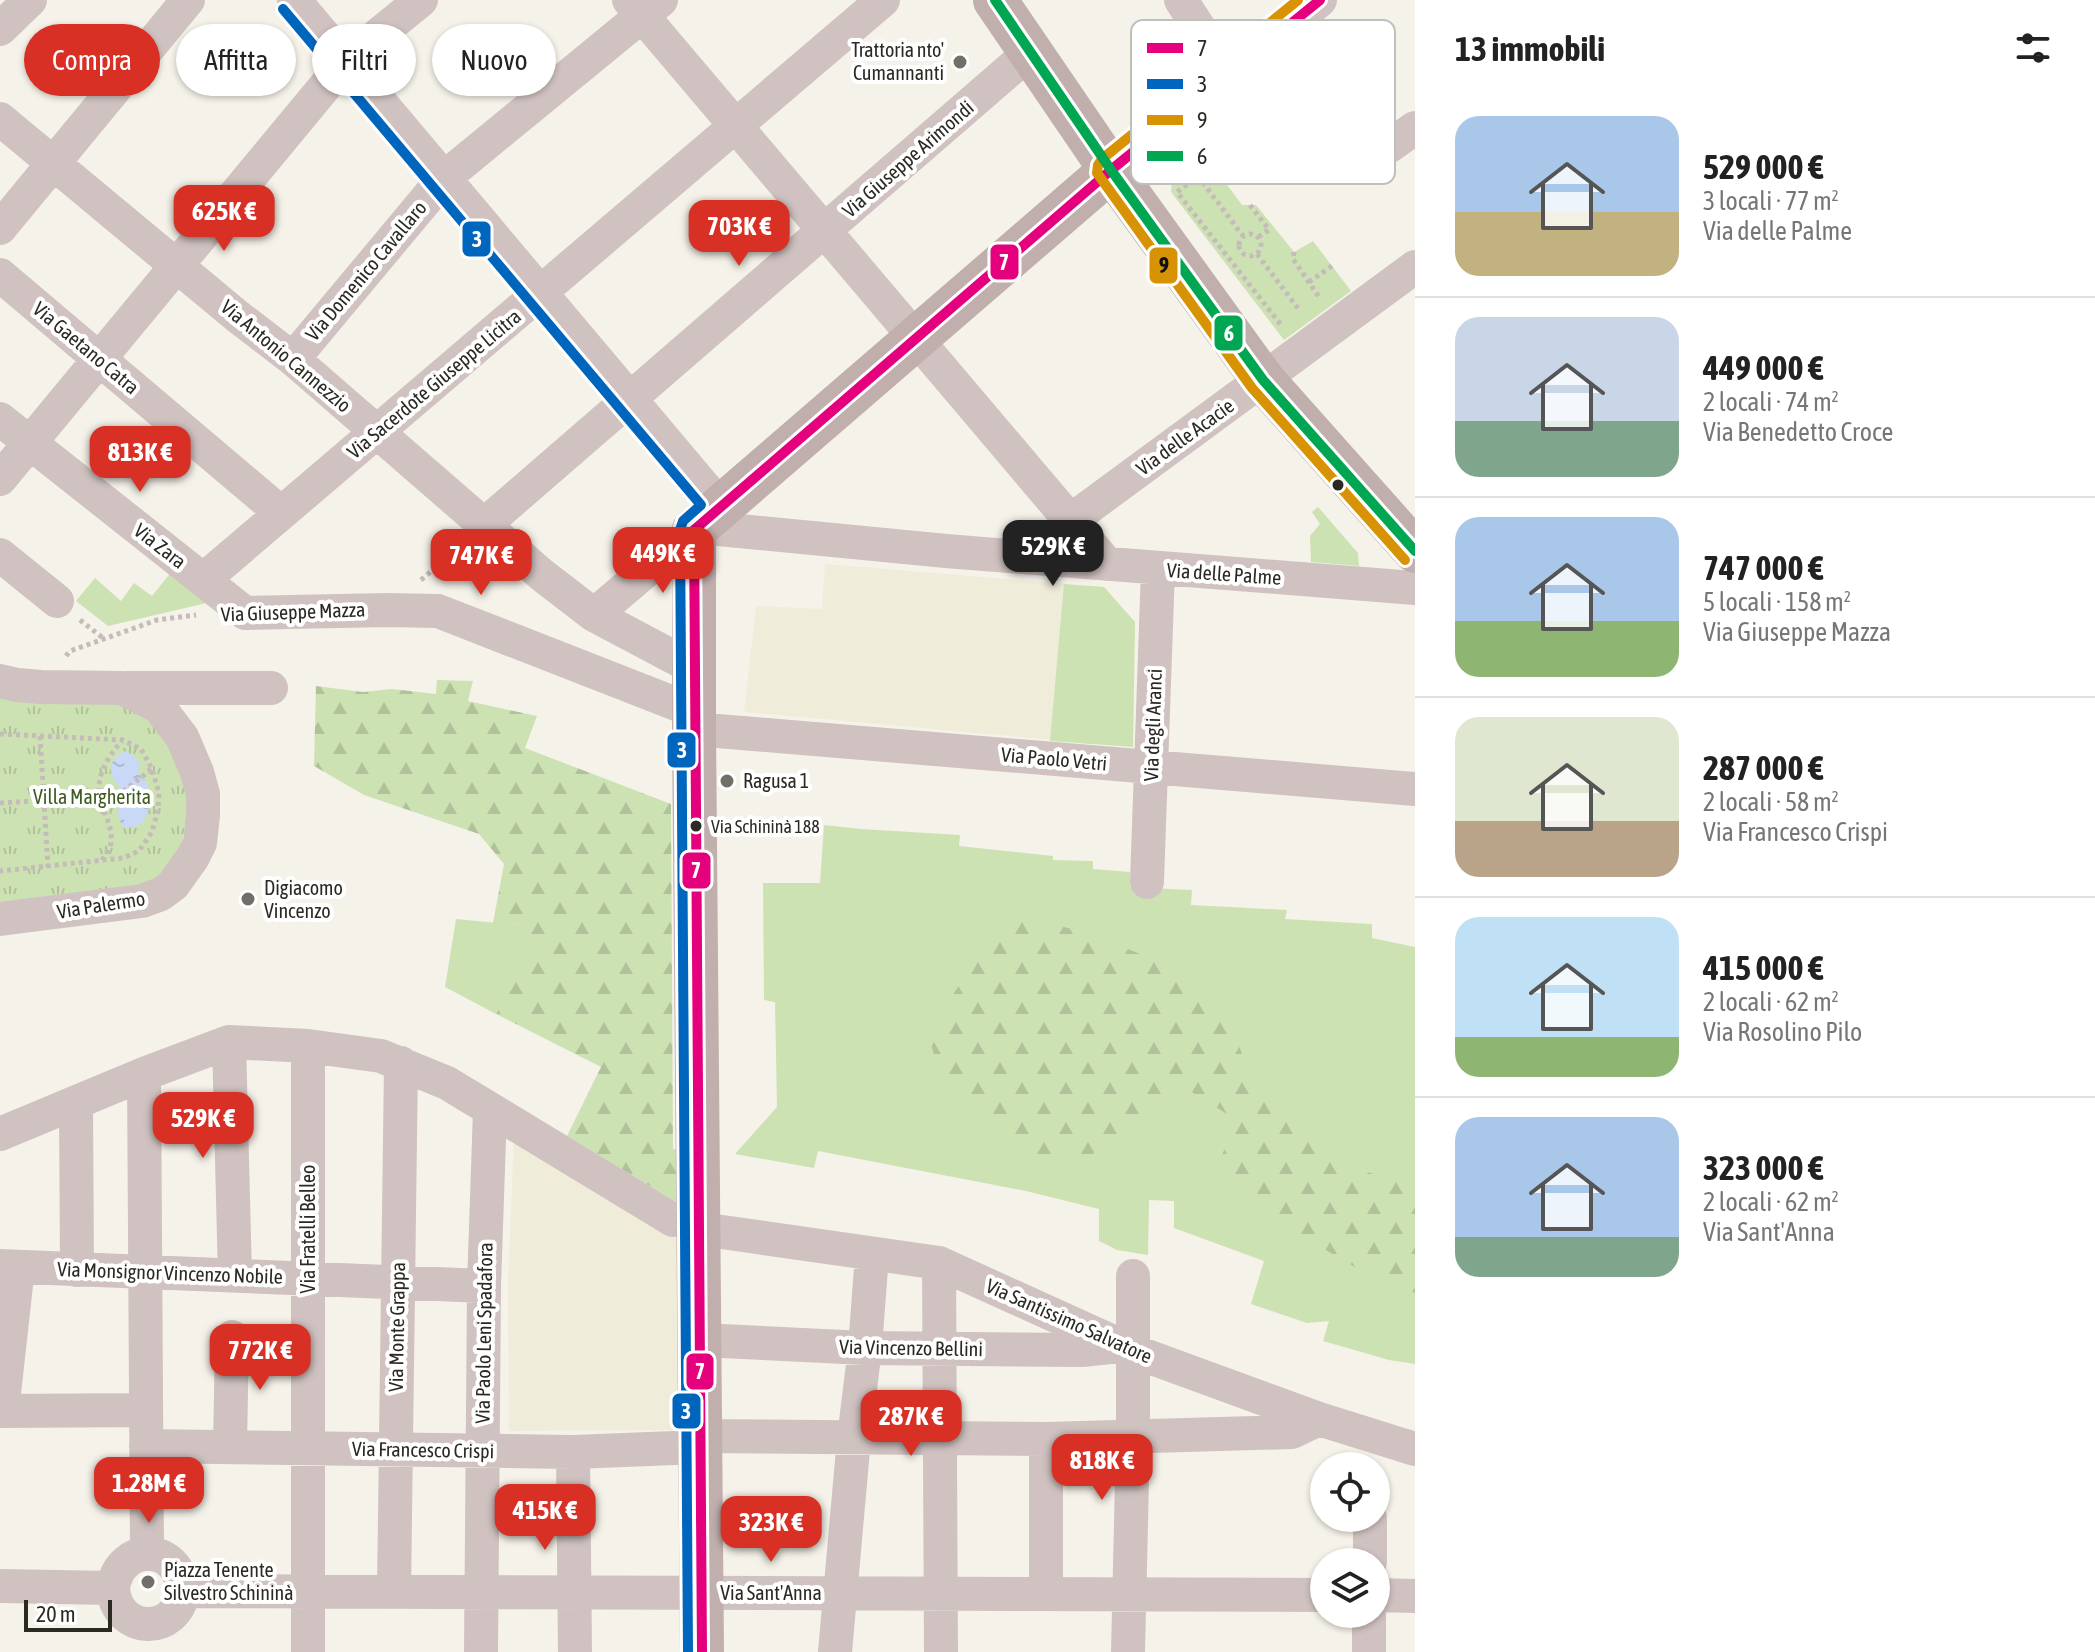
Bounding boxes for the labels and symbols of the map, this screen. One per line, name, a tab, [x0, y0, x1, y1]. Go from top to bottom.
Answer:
legend	[1131, 20, 1395, 184]
text: 7	[1197, 35, 1207, 61]
place label: Trattoria nto' Cumannanti	[851, 38, 944, 84]
marker: Trattoria nto' Cumannanti	[951, 53, 969, 71]
text: 3	[1197, 71, 1207, 97]
street label: Via Giuseppe Arimondi	[837, 95, 978, 222]
text: 9	[1197, 107, 1207, 133]
text: 6	[1197, 143, 1207, 169]
pin: 625K €	[159, 185, 289, 253]
street label: Via Domenico Cavallaro	[300, 196, 431, 345]
pin: 703K €	[674, 200, 804, 268]
line badge: 3	[461, 220, 492, 258]
text: 3	[472, 226, 482, 252]
line badge: 7	[989, 243, 1020, 281]
line badge: 9	[1148, 246, 1179, 285]
text: 7	[999, 249, 1009, 275]
text: 9	[1159, 252, 1169, 278]
street label: Via Antonio Cannezzio	[217, 295, 356, 417]
street label: Via Gaetano Catra	[29, 297, 144, 399]
street label: Via Sacerdote Giuseppe Licitra	[342, 304, 525, 463]
line badge: 6	[1213, 314, 1244, 352]
text: 6	[1224, 320, 1234, 346]
street label: Via delle Acacie	[1132, 394, 1238, 480]
pin: 813K €	[75, 426, 205, 494]
unlabelled marker	[1330, 477, 1346, 493]
street label: Via Zara	[130, 518, 191, 573]
pin: 529K €	[988, 520, 1118, 588]
pin: 449K €	[598, 527, 728, 595]
pin: 747K €	[416, 529, 546, 597]
street label: Via delle Palme	[1166, 558, 1282, 589]
street label: Via Giuseppe Mazza	[220, 597, 366, 626]
street label: Via degli Aranci	[1139, 668, 1166, 782]
line badge: 3	[666, 731, 697, 769]
text: 3	[677, 737, 687, 763]
street label: Via Paolo Vetri	[1000, 742, 1108, 775]
place label: Ragusa 1	[743, 769, 809, 792]
marker: Ragusa 1	[718, 772, 736, 790]
park label: Villa Margherita	[33, 785, 151, 808]
place label: Via Schininà 188	[711, 816, 820, 837]
marker: Via Schininà 188	[688, 818, 704, 834]
line badge: 7	[681, 851, 712, 890]
text: 7	[691, 857, 701, 883]
place label: Digiacomo Vincenzo	[264, 876, 343, 922]
street label: Via Palermo	[55, 886, 147, 923]
marker: Digiacomo Vincenzo	[239, 890, 257, 908]
pin: 529K €	[138, 1092, 268, 1160]
street label: Via Fratelli Belleo	[296, 1165, 319, 1293]
street label: Via Paolo Leni Spadafora	[470, 1242, 497, 1424]
street label: Via Monsignor Vincenzo Nobile	[57, 1257, 283, 1288]
street label: Via Monte Grappa	[384, 1262, 409, 1392]
street label: Via Santissimo Salvatore	[983, 1274, 1156, 1368]
pin: 772K €	[195, 1324, 325, 1392]
street label: Via Vincenzo Bellini	[839, 1335, 983, 1360]
line badge: 7	[685, 1352, 715, 1391]
text: 7	[695, 1358, 705, 1384]
pin: 287K €	[846, 1390, 976, 1458]
line badge: 3	[671, 1392, 702, 1430]
text: 3	[681, 1398, 691, 1424]
pin: 818K €	[1037, 1434, 1167, 1502]
street label: Via Francesco Crispi	[352, 1437, 494, 1462]
pin: 1.28M €	[75, 1457, 223, 1525]
pin: 415K €	[480, 1484, 610, 1552]
pin: 323K €	[706, 1496, 836, 1564]
place label: Piazza Tenente Silvestro Schininà	[164, 1558, 293, 1604]
marker: Piazza Tenente Silvestro Schininà	[139, 1573, 157, 1591]
street label: Via Sant'Anna	[720, 1581, 822, 1604]
scale bar	[24, 1596, 112, 1632]

